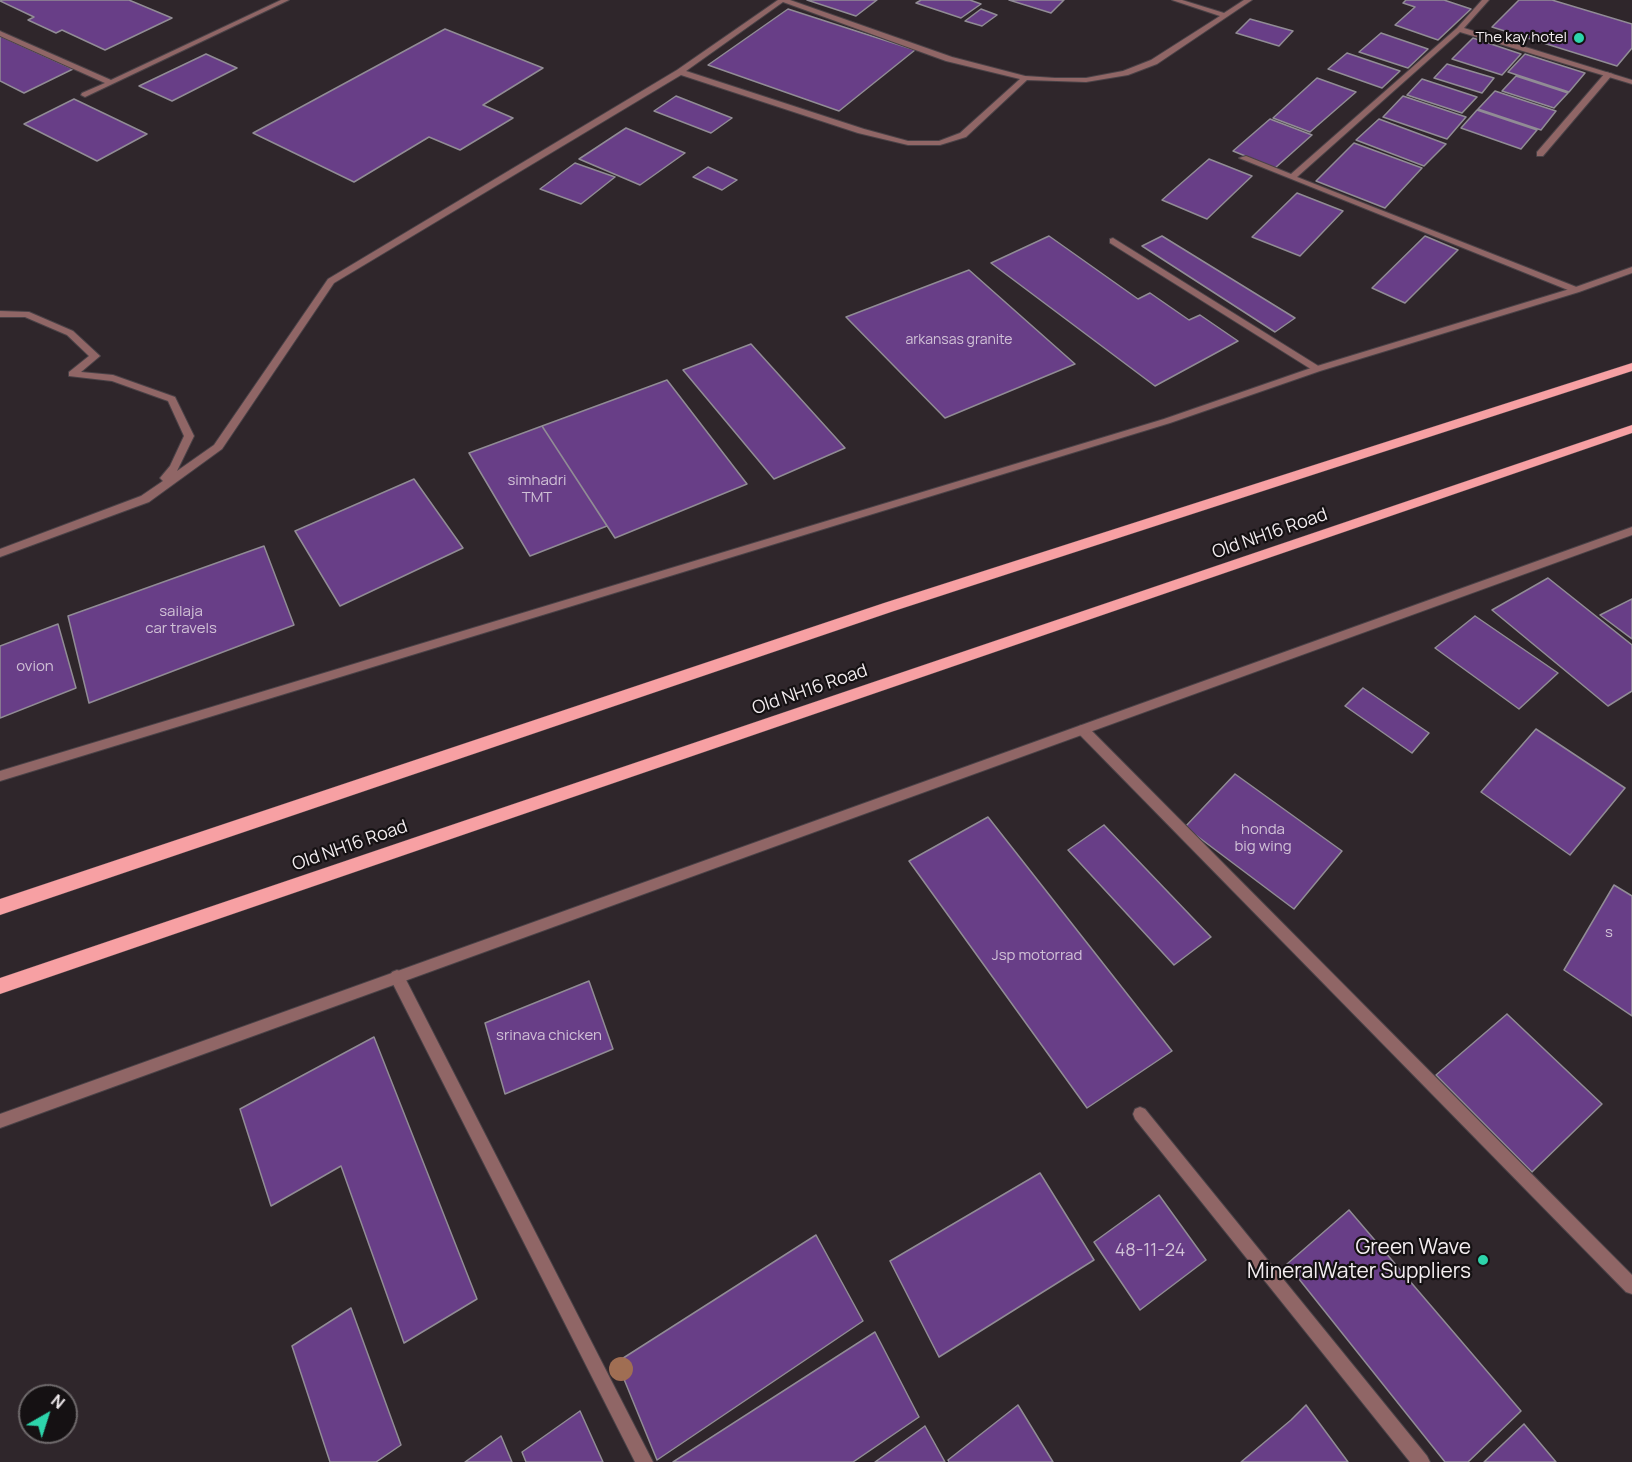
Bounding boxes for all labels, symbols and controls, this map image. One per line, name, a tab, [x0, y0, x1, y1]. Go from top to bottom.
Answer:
place label: The kay hotel	[1475, 29, 1567, 47]
marker: The kay hotel	[1572, 31, 1586, 45]
house number: arkansas granite	[905, 332, 1013, 348]
house number: simhadri TMT	[507, 472, 567, 507]
street label: Old NH16 Road	[1209, 504, 1331, 564]
house number: sailaja car travels	[145, 603, 217, 638]
house number: ovion	[16, 658, 54, 676]
street label: Old NH16 Road	[749, 660, 871, 720]
street label: Old NH16 Road	[289, 816, 411, 876]
house number: honda big wing	[1234, 821, 1292, 856]
house number: s	[1605, 924, 1613, 942]
house number: Jsp motorrad	[992, 947, 1082, 965]
house number: srinava chicken	[496, 1027, 602, 1045]
place label: Green Wave MineralWater Suppliers	[1247, 1235, 1471, 1285]
house number: 48-11-24	[1115, 1240, 1185, 1262]
marker: Green Wave MineralWater Suppliers	[1476, 1253, 1490, 1267]
north arrow	[18, 1384, 78, 1444]
text: N	[47, 1389, 69, 1414]

